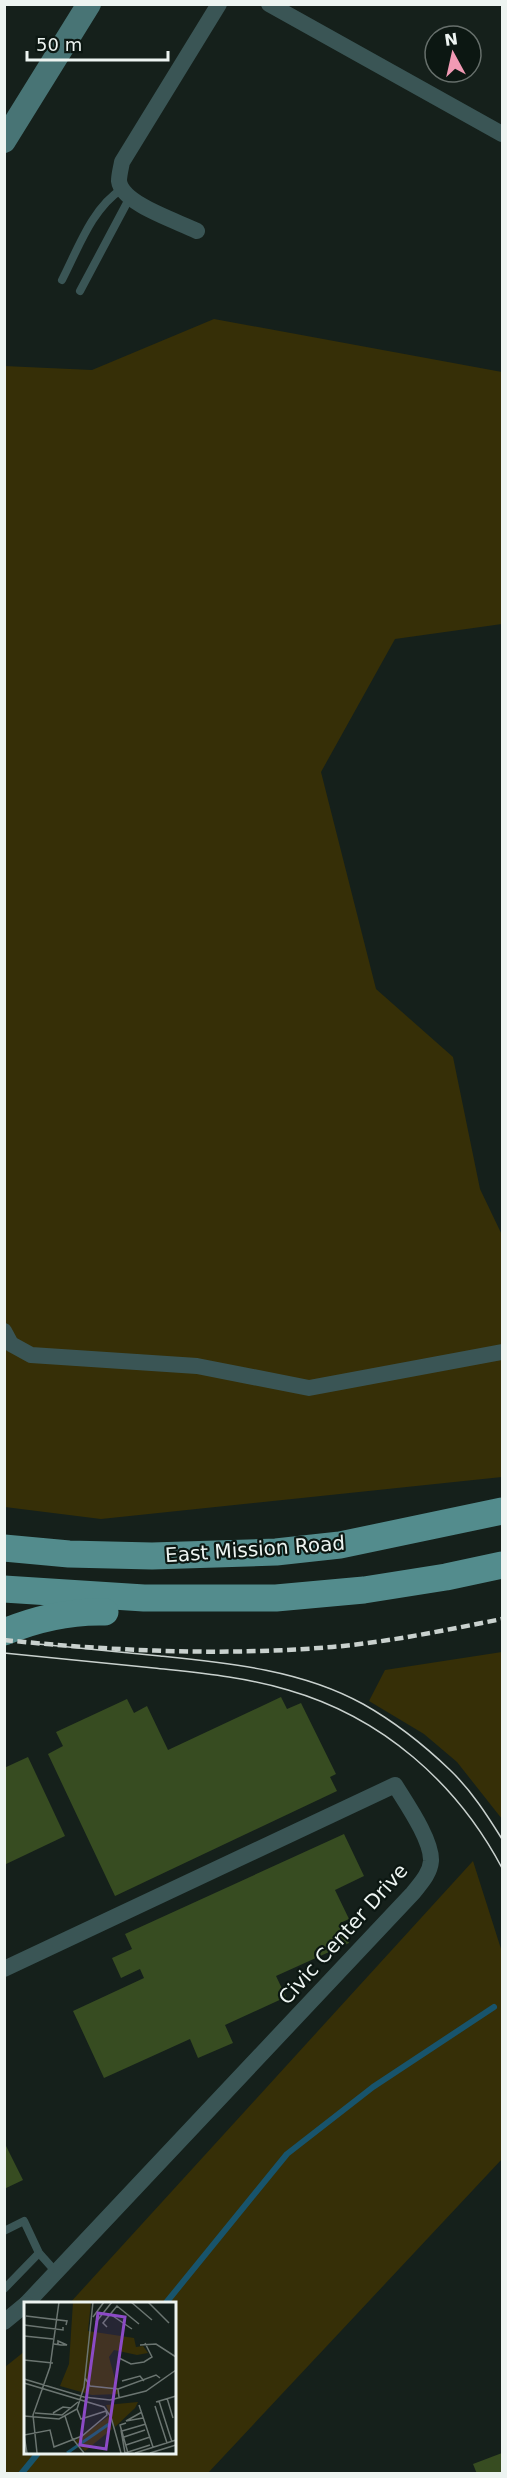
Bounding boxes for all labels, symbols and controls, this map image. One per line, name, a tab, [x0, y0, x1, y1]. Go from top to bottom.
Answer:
scale bar	[27, 24, 168, 62]
north arrow	[423, 24, 483, 84]
text: N	[443, 29, 459, 50]
text: 50 m	[36, 34, 82, 55]
street label: East Mission Road	[164, 1531, 346, 1567]
street label: Civic Center Drive	[273, 1859, 413, 2009]
inset map	[24, 2302, 176, 2454]

